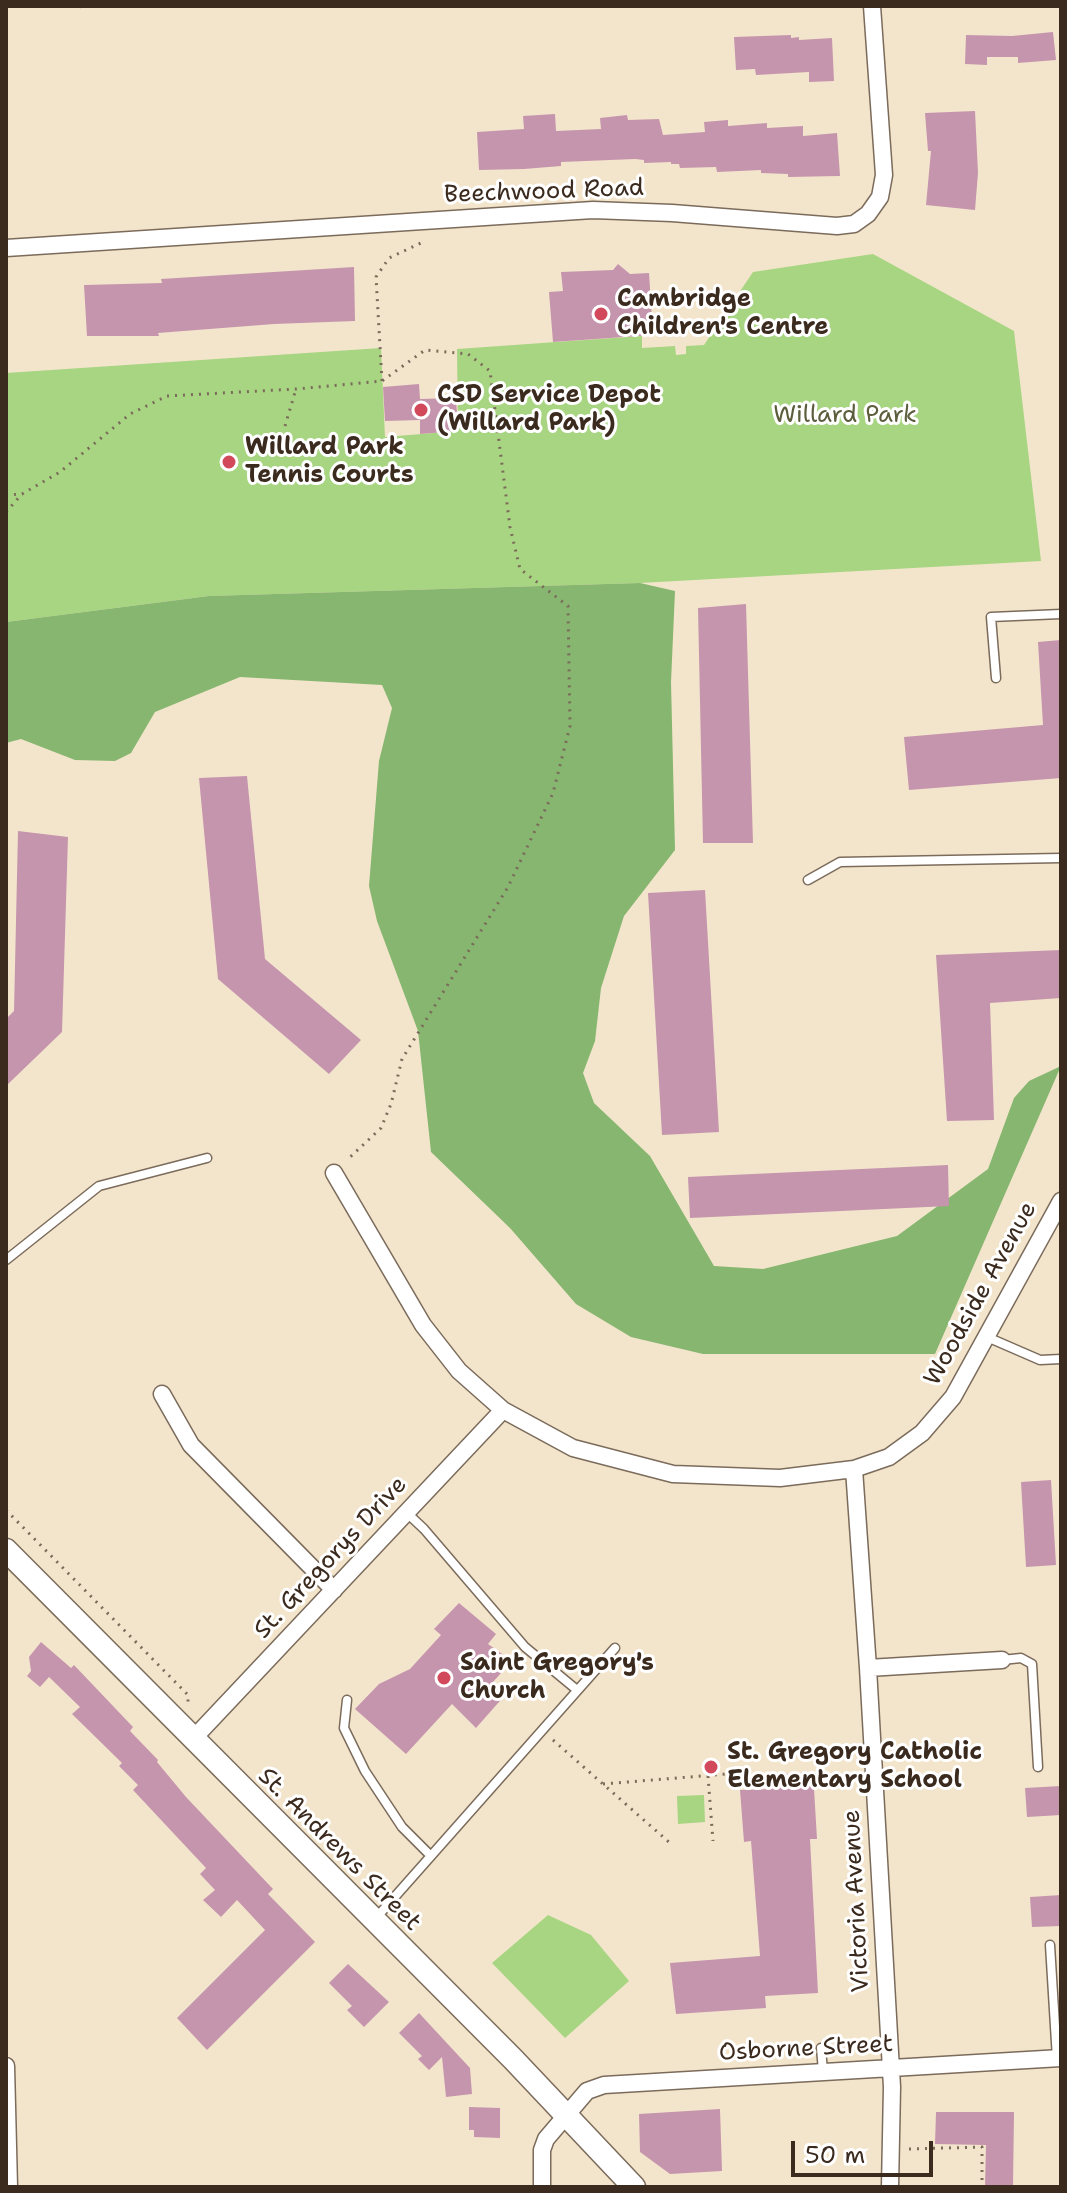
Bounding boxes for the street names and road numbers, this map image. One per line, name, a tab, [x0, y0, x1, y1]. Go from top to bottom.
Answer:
street label: Beechwood Road	[443, 174, 645, 210]
street label: Woodside Avenue	[919, 1197, 1043, 1391]
street label: St. Gregorys Drive	[249, 1471, 413, 1645]
street label: St. Andrews Street	[251, 1762, 427, 1938]
street label: Victoria Avenue	[838, 1809, 876, 1993]
street label: Osborne Street	[718, 2030, 894, 2068]

